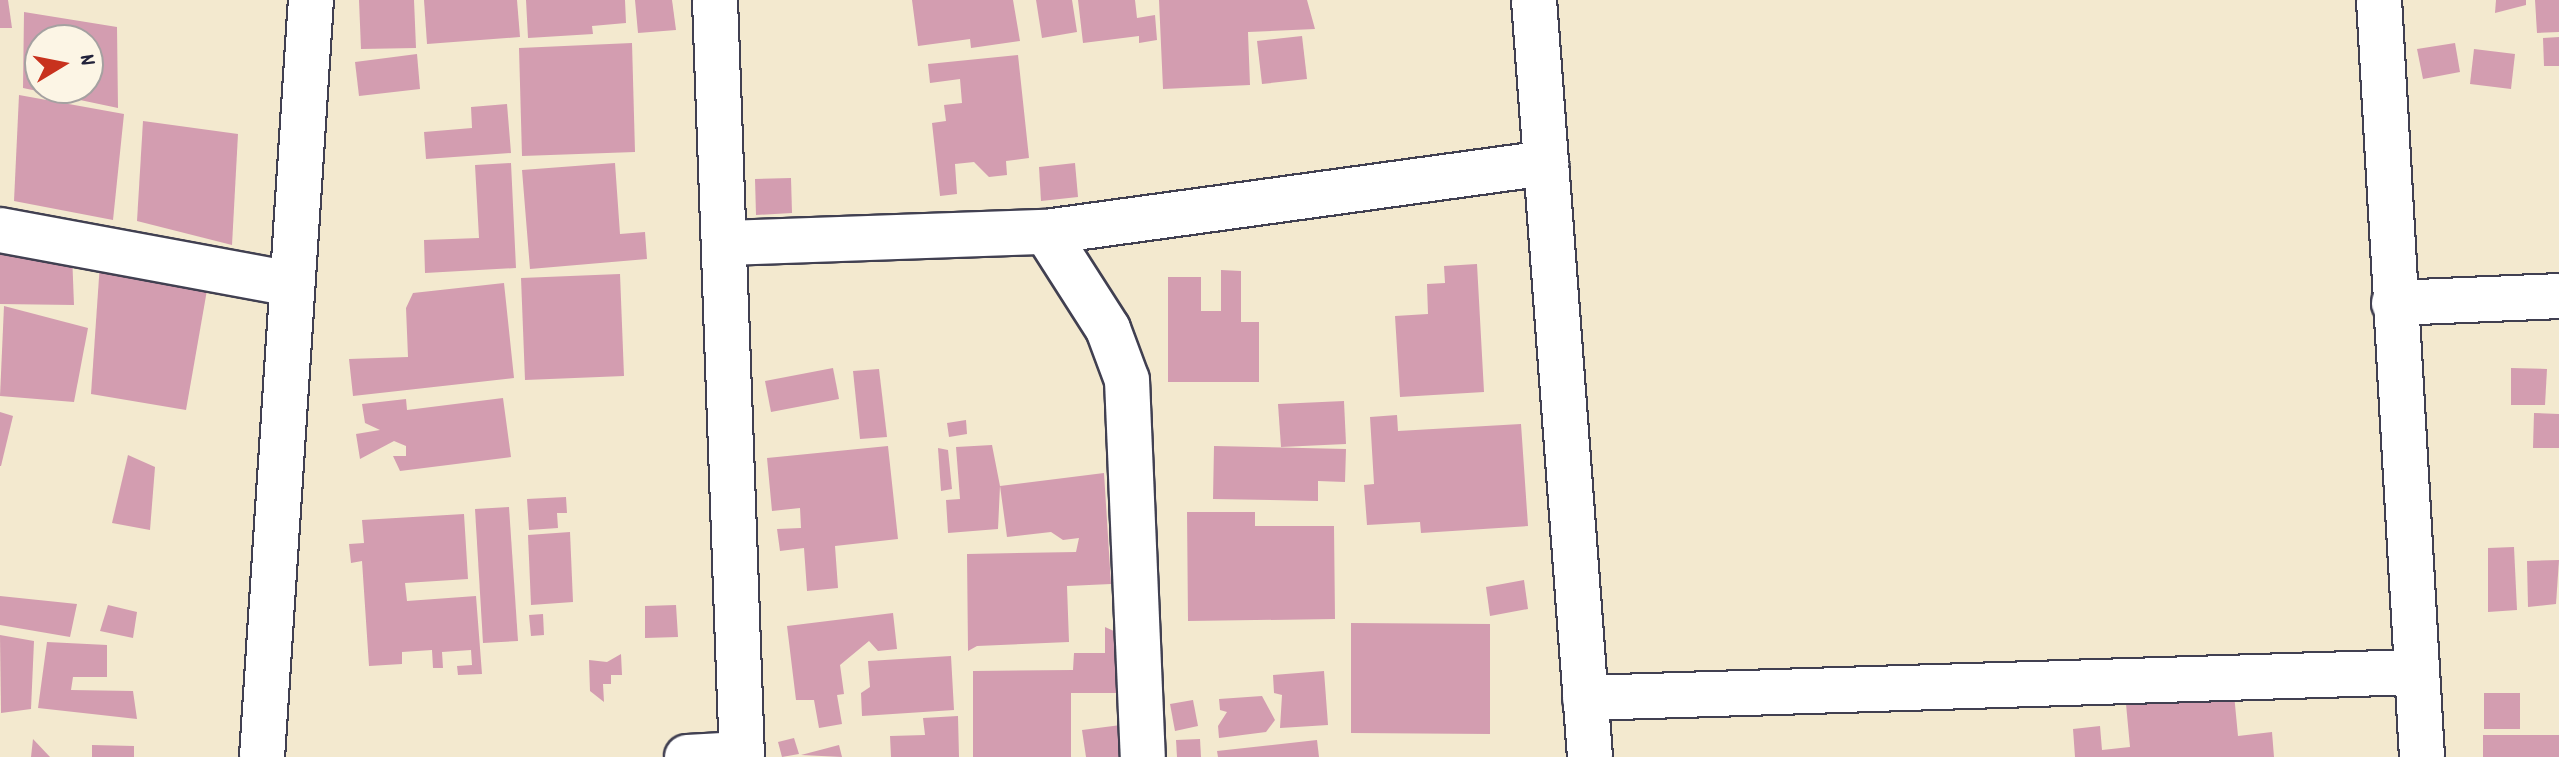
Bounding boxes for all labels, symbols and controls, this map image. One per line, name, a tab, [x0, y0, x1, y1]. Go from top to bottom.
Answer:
north arrow	[24, 24, 104, 104]
text: N	[70, 52, 102, 68]

